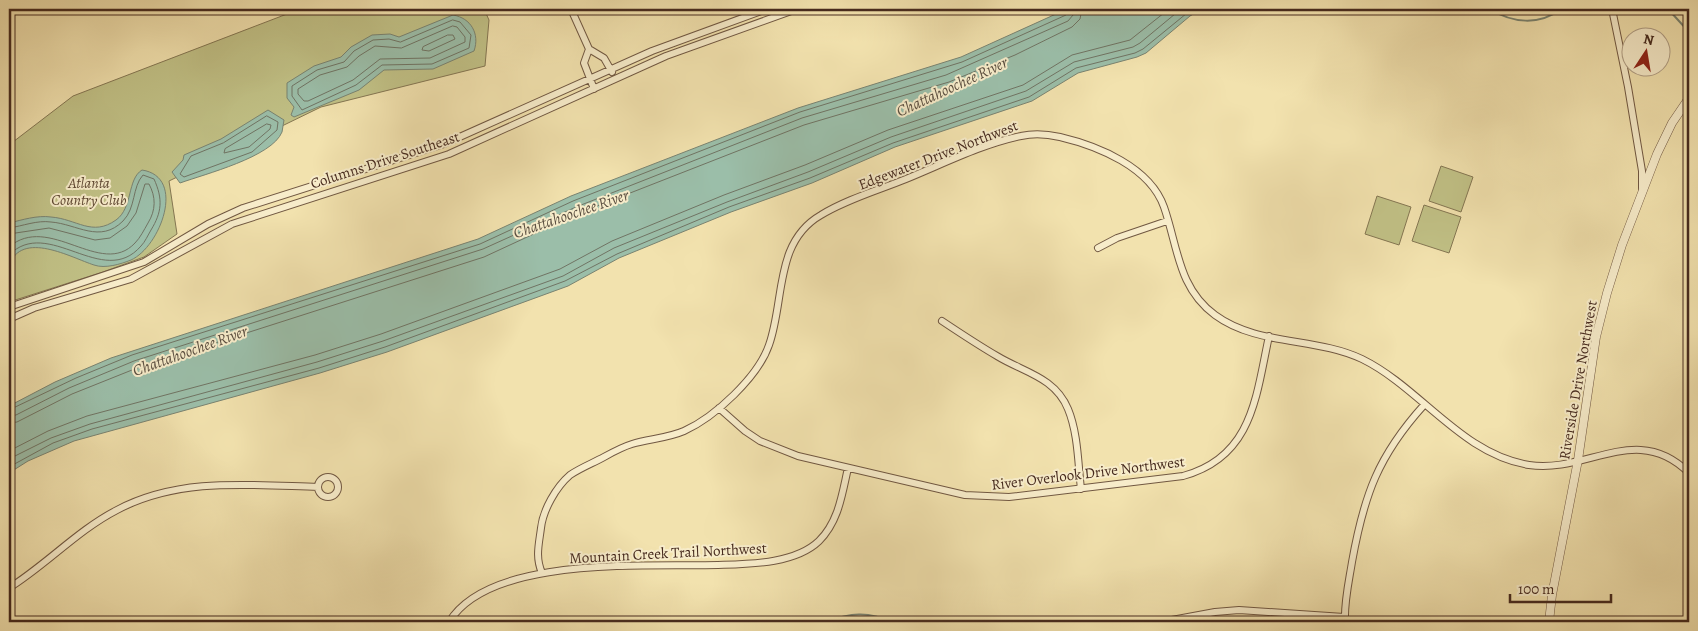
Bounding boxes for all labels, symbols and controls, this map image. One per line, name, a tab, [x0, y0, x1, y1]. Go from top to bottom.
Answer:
north arrow	[1620, 28, 1670, 78]
text: N	[1642, 29, 1656, 50]
water label: Chattahoochee River	[893, 51, 1012, 122]
street label: Edgewater Drive Northwest	[855, 115, 1021, 195]
street label: Columns Drive Southeast	[308, 126, 462, 194]
park label: Atlanta Country Club	[51, 173, 127, 210]
water label: Chattahoochee River	[510, 184, 632, 244]
street label: Riverside Drive Northwest	[1554, 299, 1602, 461]
water label: Chattahoochee River	[130, 320, 251, 382]
street label: River Overlook Drive Northwest	[990, 451, 1186, 495]
street label: Mountain Creek Trail Northwest	[569, 538, 767, 568]
scale bar	[1510, 571, 1612, 603]
text: 100 m	[1518, 579, 1555, 599]

